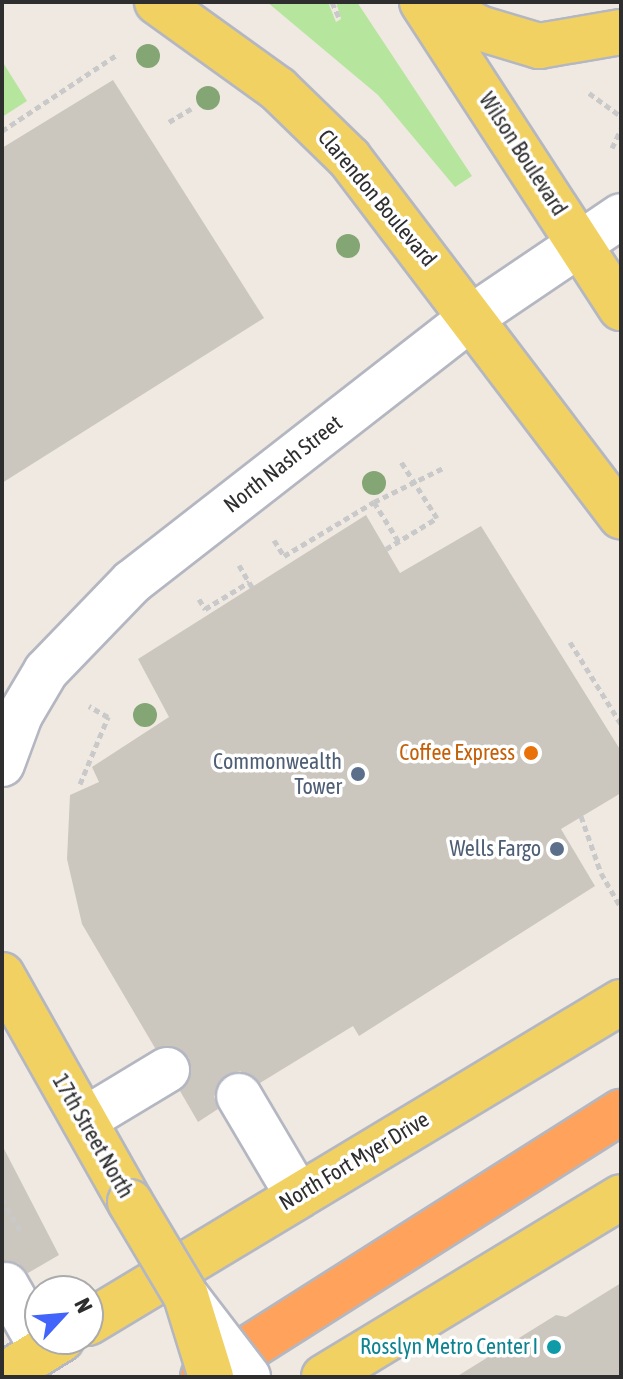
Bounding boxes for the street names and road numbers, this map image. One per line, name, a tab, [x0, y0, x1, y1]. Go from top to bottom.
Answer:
street label: Wilson Boulevard	[473, 88, 573, 220]
street label: Clarendon Boulevard	[312, 124, 442, 272]
street label: North Nash Street	[219, 410, 347, 518]
street label: 17th Street North	[47, 1069, 139, 1203]
street label: North Fort Myer Drive	[274, 1106, 434, 1216]

